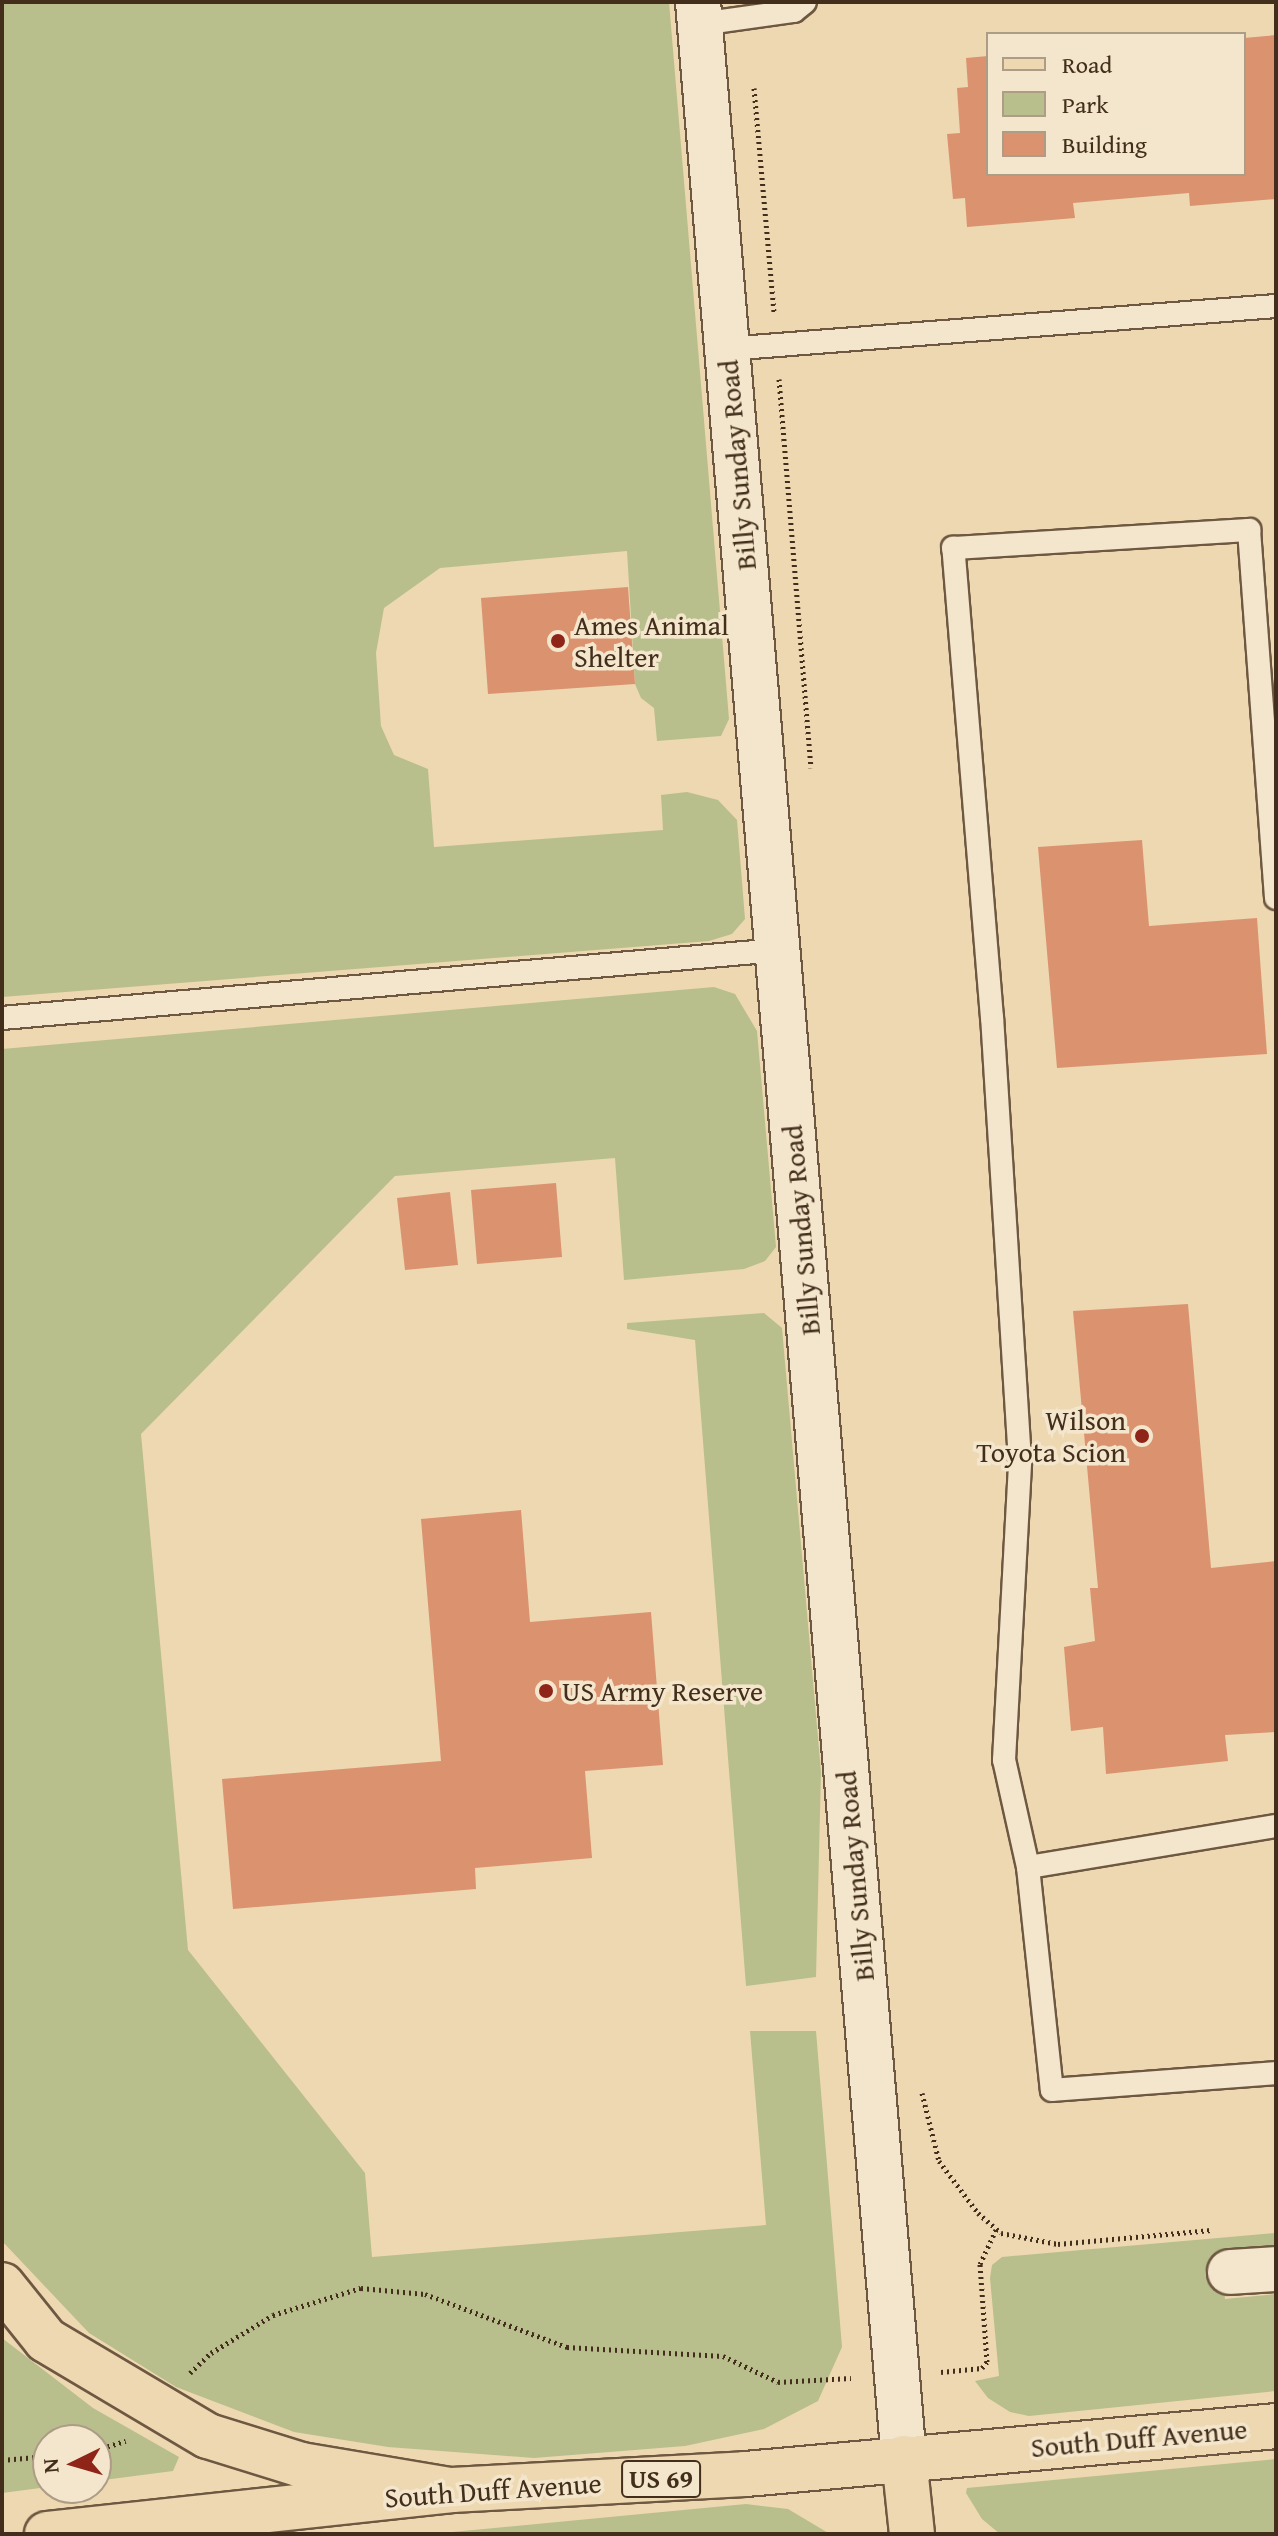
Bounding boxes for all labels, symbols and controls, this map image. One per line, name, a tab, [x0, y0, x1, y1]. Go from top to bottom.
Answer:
legend	[986, 32, 1246, 176]
text: Road	[1062, 47, 1112, 82]
text: Park	[1062, 87, 1108, 122]
text: Building	[1062, 127, 1147, 162]
street label: Billy Sunday Road	[711, 358, 763, 572]
place label: Ames Animal Shelter	[574, 608, 729, 674]
marker: Ames Animal Shelter	[549, 632, 567, 650]
street label: Billy Sunday Road	[775, 1123, 827, 1337]
place label: Wilson Toyota Scion	[976, 1403, 1126, 1469]
marker: Wilson Toyota Scion	[1133, 1427, 1151, 1445]
place label: US Army Reserve	[562, 1674, 763, 1708]
marker: US Army Reserve	[537, 1682, 555, 1700]
street label: Billy Sunday Road	[829, 1769, 881, 1983]
street label: South Duff Avenue	[1029, 2412, 1249, 2464]
north arrow	[32, 2424, 112, 2504]
text: N	[34, 2457, 67, 2475]
road number: US 69	[621, 2457, 701, 2501]
street label: South Duff Avenue	[383, 2466, 603, 2514]

